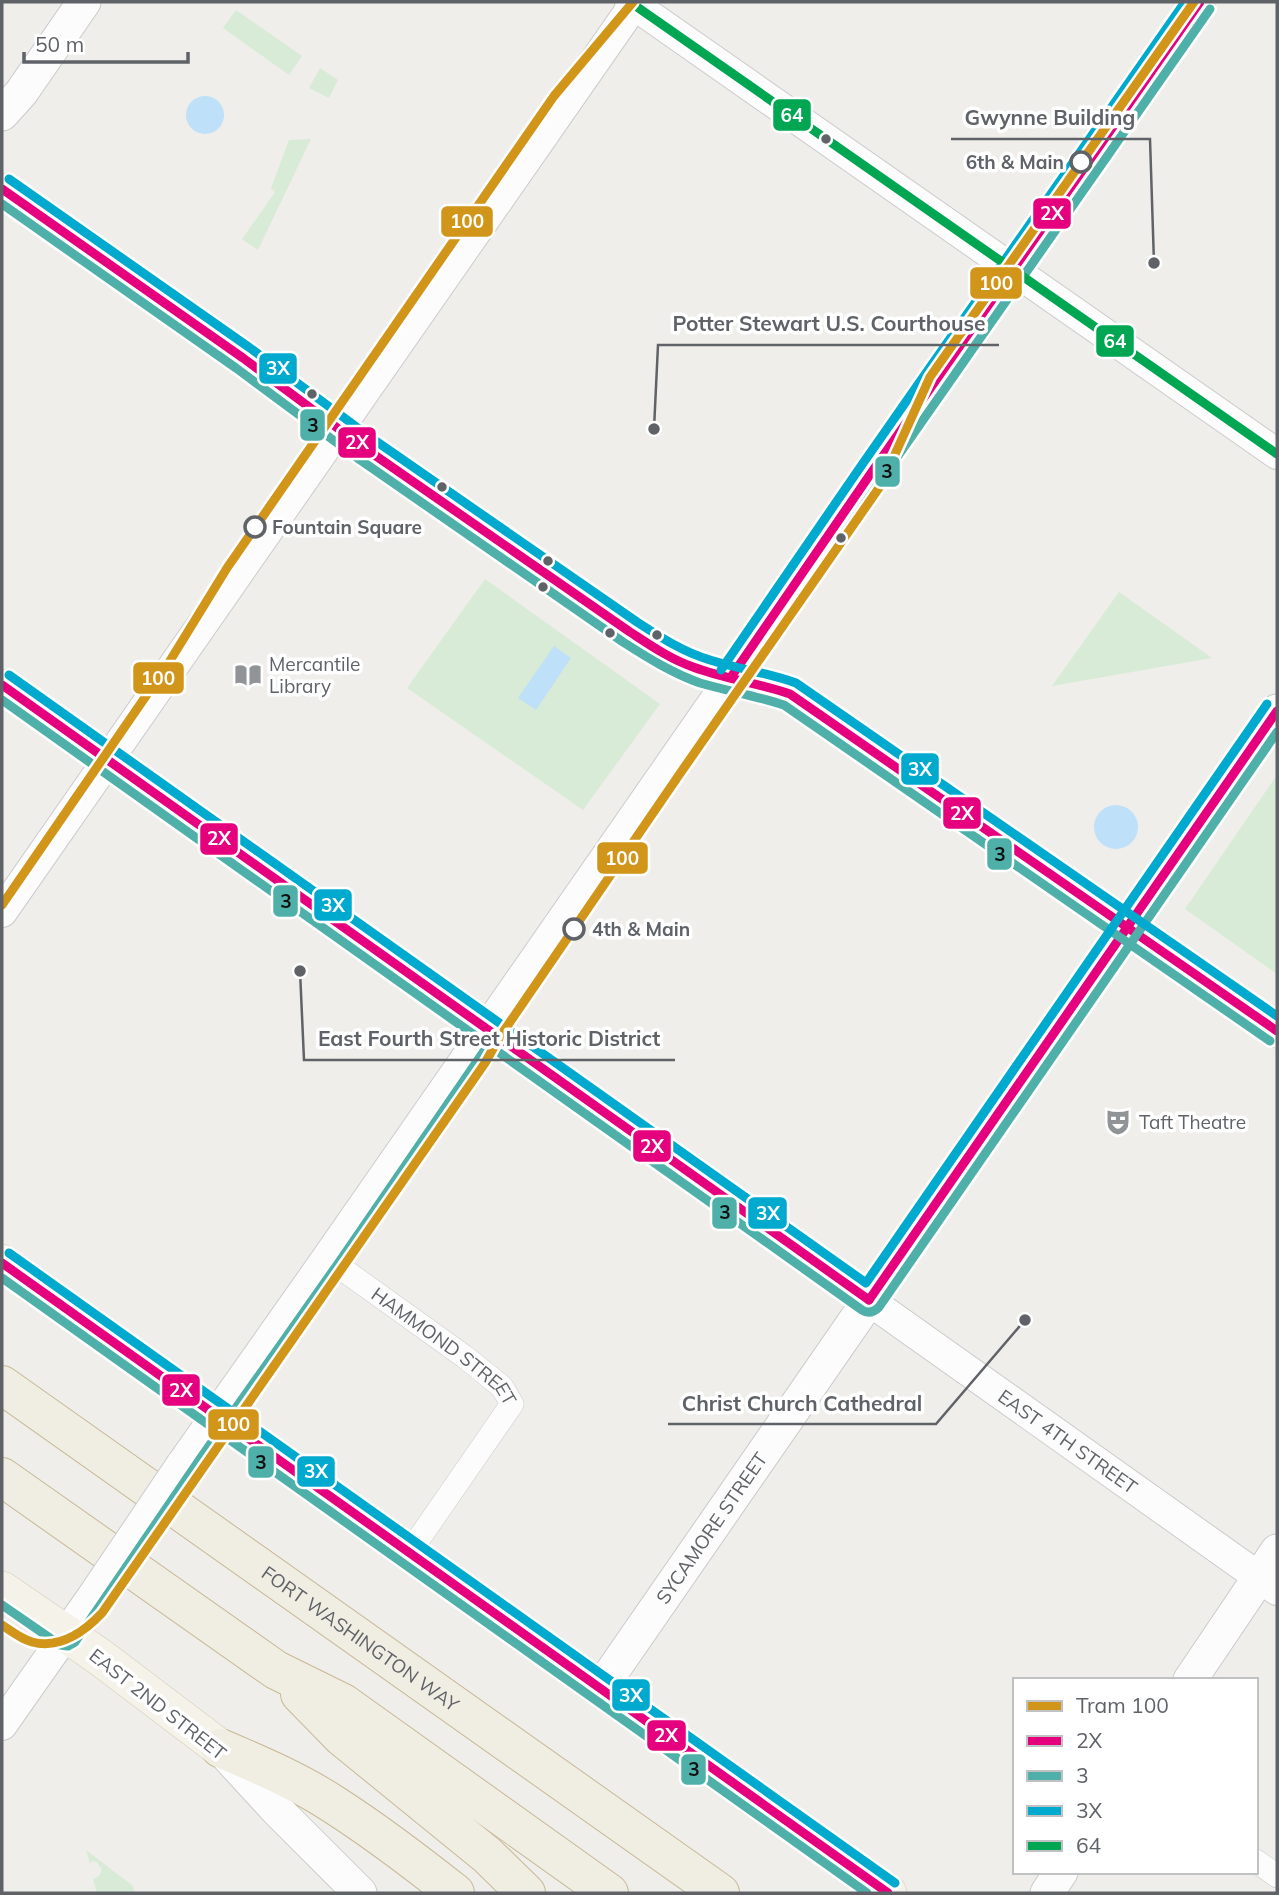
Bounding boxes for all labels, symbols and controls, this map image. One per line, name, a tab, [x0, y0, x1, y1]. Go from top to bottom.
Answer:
scale bar	[24, 21, 189, 65]
text: 50 m	[35, 31, 84, 57]
callout: Gwynne Building	[951, 97, 1150, 139]
line badge: 64	[772, 98, 812, 132]
text: 64	[781, 103, 804, 127]
text: Gwynne Building	[965, 104, 1135, 130]
unlabelled marker	[819, 132, 833, 146]
place label: 6th & Main	[966, 150, 1064, 174]
marker: 6th & Main	[1070, 151, 1092, 173]
line badge: 2X	[1032, 197, 1072, 230]
text: 2X	[1040, 201, 1064, 225]
line badge: 100	[440, 205, 494, 238]
text: 100	[450, 209, 484, 233]
line badge: 100	[969, 266, 1023, 300]
text: 100	[979, 271, 1013, 295]
callout: Potter Stewart U.S. Courthouse	[658, 303, 999, 345]
text: Potter Stewart U.S. Courthouse	[673, 310, 985, 336]
line badge: 64	[1095, 324, 1135, 358]
text: 64	[1104, 329, 1127, 353]
line badge: 3X	[258, 352, 298, 385]
text: 3X	[266, 356, 290, 380]
unlabelled marker	[305, 387, 319, 401]
line badge: 3	[299, 408, 326, 442]
text: 3	[307, 413, 319, 437]
line badge: 2X	[337, 426, 377, 459]
text: 2X	[345, 430, 369, 454]
line badge: 3	[874, 455, 901, 488]
text: 3	[881, 459, 893, 483]
unlabelled marker	[435, 480, 449, 494]
place label: Fountain Square	[272, 515, 422, 539]
marker: Fountain Square	[244, 516, 266, 538]
unlabelled marker	[834, 531, 848, 545]
unlabelled marker	[541, 554, 555, 568]
unlabelled marker	[536, 580, 550, 594]
unlabelled marker	[603, 626, 617, 640]
unlabelled marker	[650, 628, 664, 642]
place label: Mercantile Library	[269, 652, 360, 698]
library icon: Mercantile Library	[233, 660, 263, 690]
line badge: 100	[132, 661, 185, 695]
text: 100	[141, 666, 175, 690]
line badge: 3X	[900, 752, 940, 786]
text: 3X	[908, 757, 932, 781]
line badge: 2X	[942, 796, 982, 830]
text: 2X	[950, 801, 974, 825]
line badge: 2X	[199, 822, 239, 856]
text: 2X	[207, 826, 231, 850]
line badge: 3	[986, 837, 1013, 871]
line badge: 100	[596, 841, 649, 875]
text: 3	[994, 842, 1006, 866]
text: 100	[605, 846, 639, 870]
line badge: 3	[272, 884, 299, 918]
line badge: 3X	[313, 888, 353, 922]
text: 3	[280, 889, 292, 913]
text: 3X	[321, 893, 345, 917]
place label: 4th & Main	[592, 917, 690, 941]
marker: 4th & Main	[563, 918, 585, 940]
callout: East Fourth Street Historic District	[304, 1018, 675, 1060]
text: East Fourth Street Historic District	[318, 1025, 660, 1051]
theatre icon: Taft Theatre	[1103, 1107, 1133, 1137]
place label: Taft Theatre	[1139, 1110, 1246, 1134]
line badge: 2X	[632, 1129, 672, 1163]
text: 2X	[640, 1134, 664, 1158]
line badge: 3	[711, 1196, 738, 1230]
line badge: 3X	[747, 1196, 788, 1230]
text: 3	[719, 1200, 731, 1224]
text: 3X	[756, 1201, 780, 1225]
street label: HAMMOND STREET	[367, 1282, 522, 1410]
line badge: 2X	[161, 1373, 201, 1407]
text: 2X	[169, 1378, 193, 1402]
callout: Christ Church Cathedral	[668, 1382, 936, 1424]
street label: EAST 4TH STREET	[994, 1384, 1142, 1499]
text: Christ Church Cathedral	[682, 1390, 922, 1416]
line badge: 100	[207, 1408, 260, 1441]
text: 100	[216, 1412, 250, 1436]
line badge: 3	[247, 1445, 275, 1479]
street label: SYCAMORE STREET	[651, 1447, 773, 1608]
text: 3	[255, 1450, 267, 1474]
line badge: 3X	[296, 1455, 336, 1488]
text: 3X	[304, 1459, 328, 1483]
street label: FORT WASHINGTON WAY	[257, 1561, 464, 1717]
street label: EAST 2ND STREET	[85, 1643, 232, 1765]
line badge: 3X	[611, 1678, 651, 1712]
legend	[1013, 1678, 1258, 1874]
text: 3X	[619, 1683, 643, 1707]
text: Tram 100	[1076, 1692, 1169, 1718]
line badge: 2X	[646, 1719, 687, 1752]
text: 2X	[654, 1723, 678, 1747]
text: 2X	[1076, 1727, 1103, 1753]
line badge: 3	[680, 1753, 707, 1786]
text: 3	[688, 1757, 700, 1781]
text: 3	[1076, 1762, 1089, 1788]
text: 3X	[1076, 1797, 1103, 1823]
text: 64	[1076, 1832, 1102, 1858]

